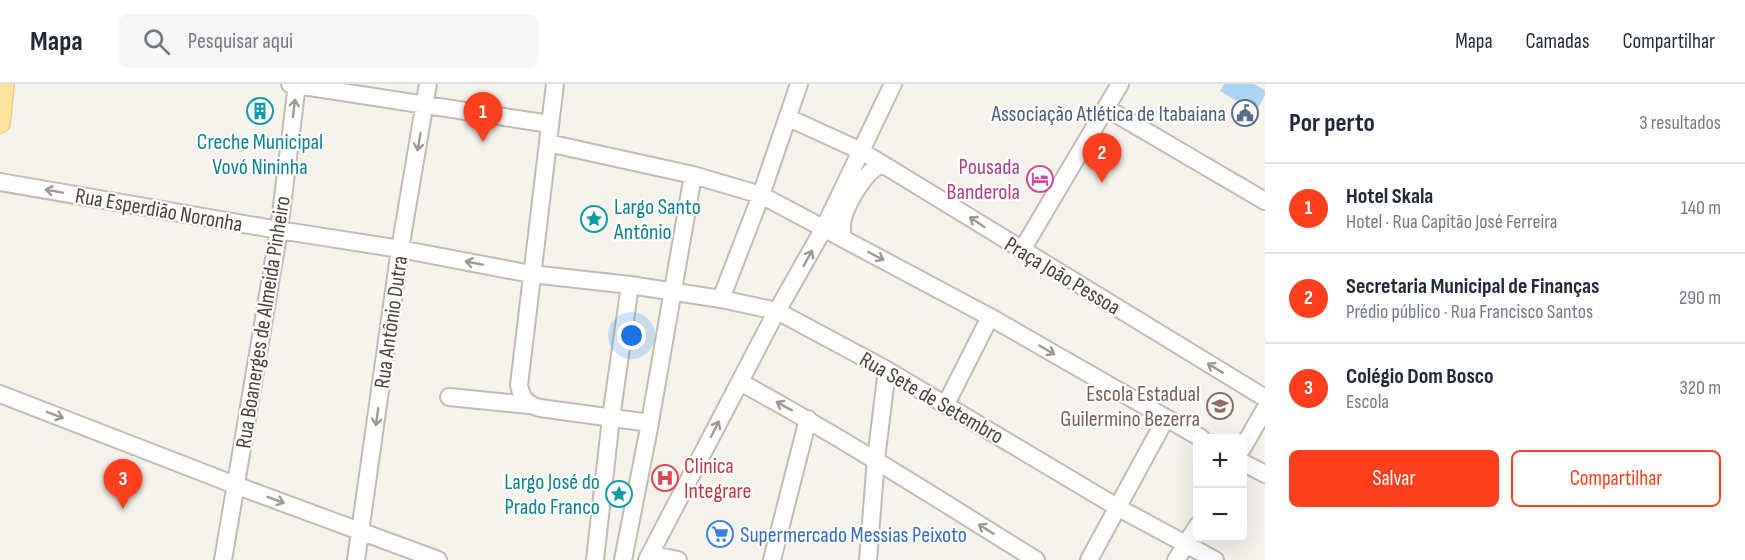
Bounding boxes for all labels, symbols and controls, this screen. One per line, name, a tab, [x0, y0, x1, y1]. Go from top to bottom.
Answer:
search box	[119, 14, 539, 68]
text: Mapa	[30, 25, 83, 58]
icon: search	[140, 25, 173, 58]
text: Pesquisar aqui	[188, 28, 293, 55]
text: Mapa	[1455, 29, 1493, 54]
text: Camadas	[1526, 29, 1589, 54]
text: Compartilhar	[1622, 29, 1715, 54]
pin: 1	[464, 92, 502, 142]
building icon: Creche Municipal Vovó Nininha	[245, 96, 275, 126]
public building icon: Associação Atlética de Itabaiana	[1230, 98, 1260, 128]
one-way arrow	[289, 99, 300, 119]
place label: Associação Atlética de Itabaiana	[990, 101, 1226, 128]
text: Por perto	[1289, 108, 1375, 139]
text: 3 resultados	[1639, 111, 1721, 135]
place label: Creche Municipal Vovó Nininha	[197, 129, 323, 181]
one-way arrow	[413, 131, 424, 151]
pin: 2	[1082, 134, 1122, 183]
place label: Pousada Banderola	[947, 154, 1020, 206]
hotel icon: Pousada Banderola	[1025, 164, 1055, 194]
street label: Rua Esperdião Noronha	[73, 182, 244, 238]
text: Hotel Skala	[1346, 183, 1433, 210]
one-way arrow	[45, 185, 64, 196]
street label: Rua Boanerges de Almeida Pinheiro	[230, 194, 297, 450]
place label: Largo Santo Antônio	[613, 194, 701, 246]
text: 1	[1305, 196, 1312, 220]
text: 140 m	[1681, 196, 1721, 220]
place icon: Largo Santo Antônio	[579, 204, 609, 234]
text: Hotel · Rua Capitão José Ferreira	[1346, 210, 1557, 234]
one-way arrow	[969, 216, 986, 228]
street label: Praça João Pessoa	[999, 231, 1125, 321]
one-way arrow	[803, 249, 814, 267]
one-way arrow	[866, 251, 884, 262]
street label: Rua Antônio Dutra	[369, 254, 414, 390]
one-way arrow	[464, 257, 484, 268]
text: Secretaria Municipal de Finanças	[1346, 273, 1600, 300]
text: 2	[1304, 286, 1313, 310]
text: 290 m	[1679, 286, 1721, 310]
text: Prédio público · Rua Francisco Santos	[1346, 300, 1593, 324]
your location	[617, 321, 646, 350]
one-way arrow	[1038, 344, 1055, 356]
street label: Rua Sete de Setembro	[854, 346, 1008, 450]
one-way arrow	[1207, 361, 1224, 373]
text: Colégio Dom Bosco	[1346, 363, 1494, 390]
text: 3	[1304, 376, 1313, 400]
text: 320 m	[1679, 376, 1721, 400]
place label: Escola Estadual Guilermino Bezerra	[1060, 381, 1200, 433]
text: Escola	[1346, 390, 1389, 414]
school or university icon: Escola Estadual Guilermino Bezerra	[1205, 391, 1235, 421]
one-way arrow	[776, 400, 793, 412]
one-way arrow	[371, 407, 382, 427]
one-way arrow	[45, 411, 63, 422]
one-way arrow	[710, 421, 722, 439]
map controls	[1193, 434, 1247, 542]
button: +	[1193, 434, 1247, 488]
button: Salvar	[1289, 450, 1499, 507]
button: Compartilhar	[1511, 450, 1721, 507]
place label: Clinica Integrare	[684, 453, 751, 505]
pin: 3	[104, 460, 142, 509]
hospital icon: Clinica Integrare	[650, 463, 680, 493]
place label: Largo José do Prado Franco	[504, 469, 600, 521]
place icon: Largo José do Prado Franco	[604, 479, 634, 509]
button: −	[1193, 488, 1247, 542]
one-way arrow	[266, 496, 285, 507]
supermarket icon: Supermercado Messias Peixoto	[705, 519, 735, 549]
place label: Supermercado Messias Peixoto	[740, 522, 967, 549]
one-way arrow	[978, 522, 995, 535]

